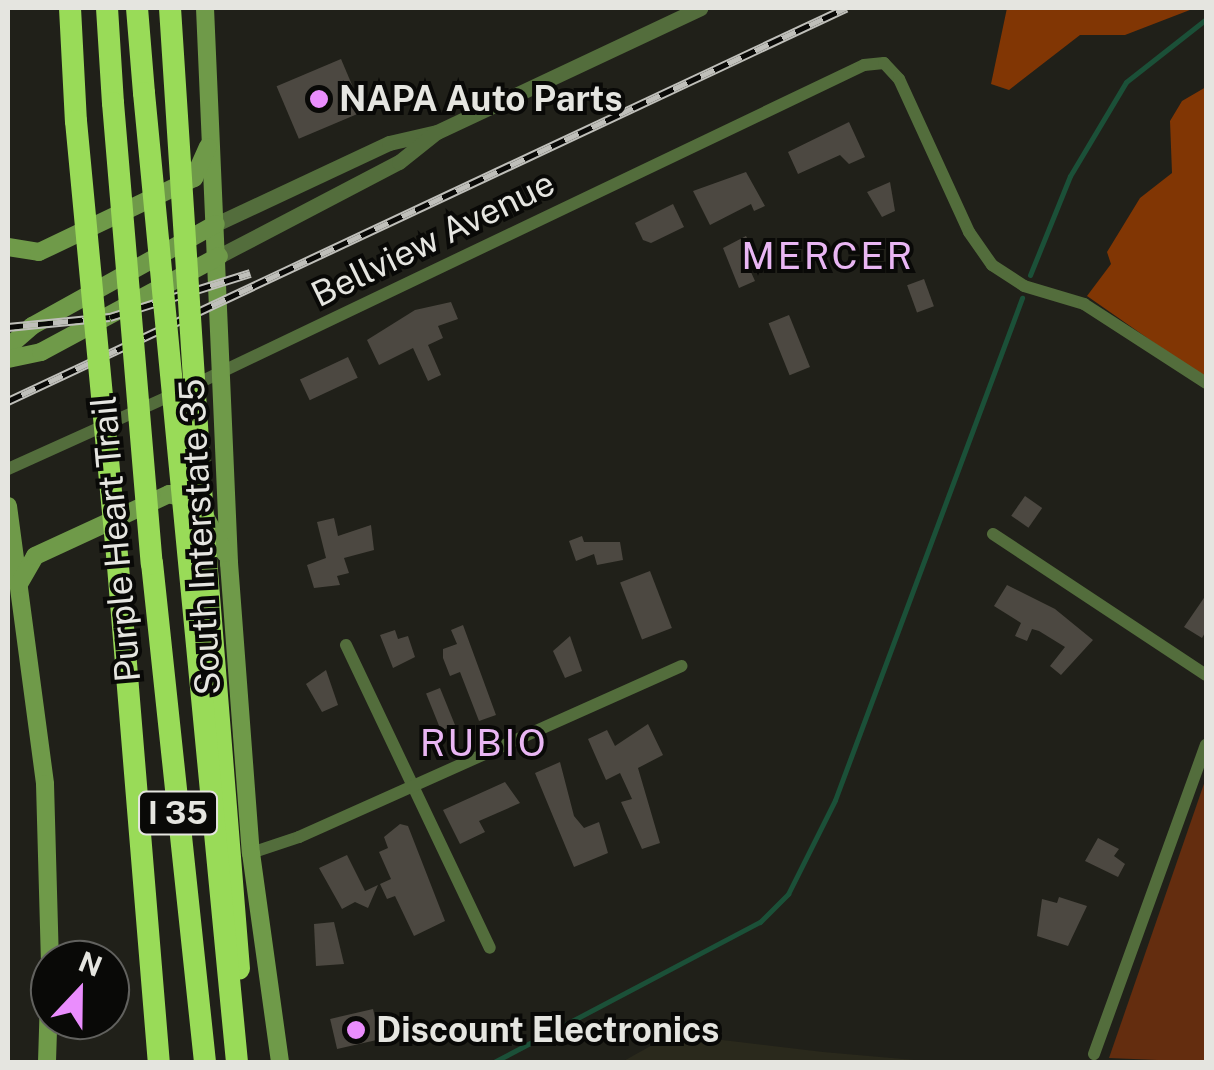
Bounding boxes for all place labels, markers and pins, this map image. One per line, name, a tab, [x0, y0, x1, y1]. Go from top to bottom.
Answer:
place label: NAPA Auto Parts	[339, 78, 623, 120]
marker: NAPA Auto Parts	[308, 88, 330, 110]
place label: Discount Electronics	[376, 1009, 720, 1051]
marker: Discount Electronics	[345, 1019, 367, 1041]

